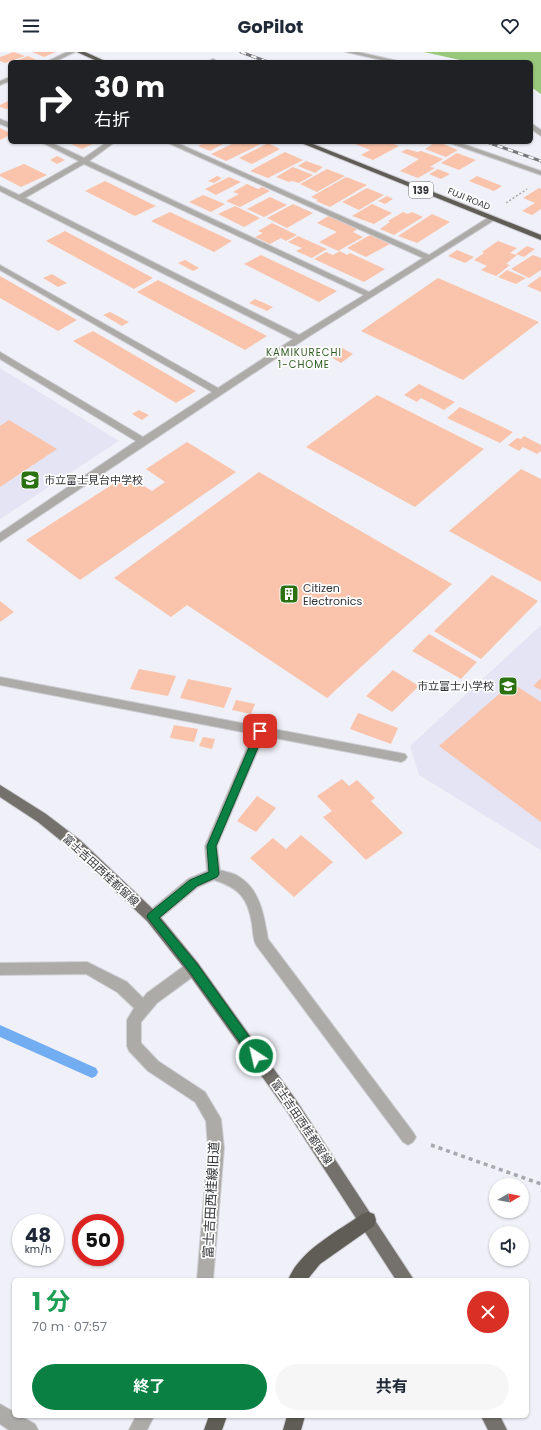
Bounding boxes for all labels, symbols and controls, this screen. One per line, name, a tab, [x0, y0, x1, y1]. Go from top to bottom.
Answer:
text: GoPilot	[238, 14, 303, 39]
icon: menu	[20, 15, 42, 37]
icon: heart	[499, 15, 521, 37]
text: 30 m	[94, 68, 165, 107]
icon: right	[28, 76, 80, 128]
text: 右折	[94, 107, 130, 132]
road number: 139	[409, 182, 433, 198]
street label: FUJI ROAD	[446, 185, 492, 213]
district label: KAMIKURECHI 1-CHOME	[266, 345, 342, 372]
school or university icon: 市立富士見台中学校	[19, 469, 41, 491]
place label: 市立富士見台中学校	[44, 472, 143, 488]
place label: Citizen Electronics	[303, 580, 362, 609]
building icon: Citizen Electronics	[278, 583, 300, 605]
school or university icon: 市立富士小学校	[497, 675, 519, 697]
place label: 市立富士小学校	[417, 678, 494, 694]
pin	[243, 714, 277, 748]
icon: arrive	[249, 720, 271, 742]
street label: 富士吉田西桂都留線	[59, 830, 143, 910]
position arrow	[235, 1035, 277, 1077]
street label: 富士吉田西桂都留線	[268, 1076, 336, 1168]
street label: 富士吉田西桂線旧道	[198, 1141, 224, 1259]
north arrow	[489, 1178, 529, 1218]
map controls	[489, 1178, 529, 1266]
speed limit sign: 50	[72, 1214, 124, 1266]
text: 48	[25, 1221, 51, 1249]
button: sound	[489, 1226, 529, 1266]
text: km/h	[25, 1242, 51, 1257]
text: 1 分	[32, 1285, 70, 1318]
button: close	[467, 1291, 509, 1333]
text: 70 m · 07:57	[32, 1317, 107, 1336]
button: 終了	[32, 1364, 267, 1410]
button: 共有	[275, 1364, 509, 1410]

